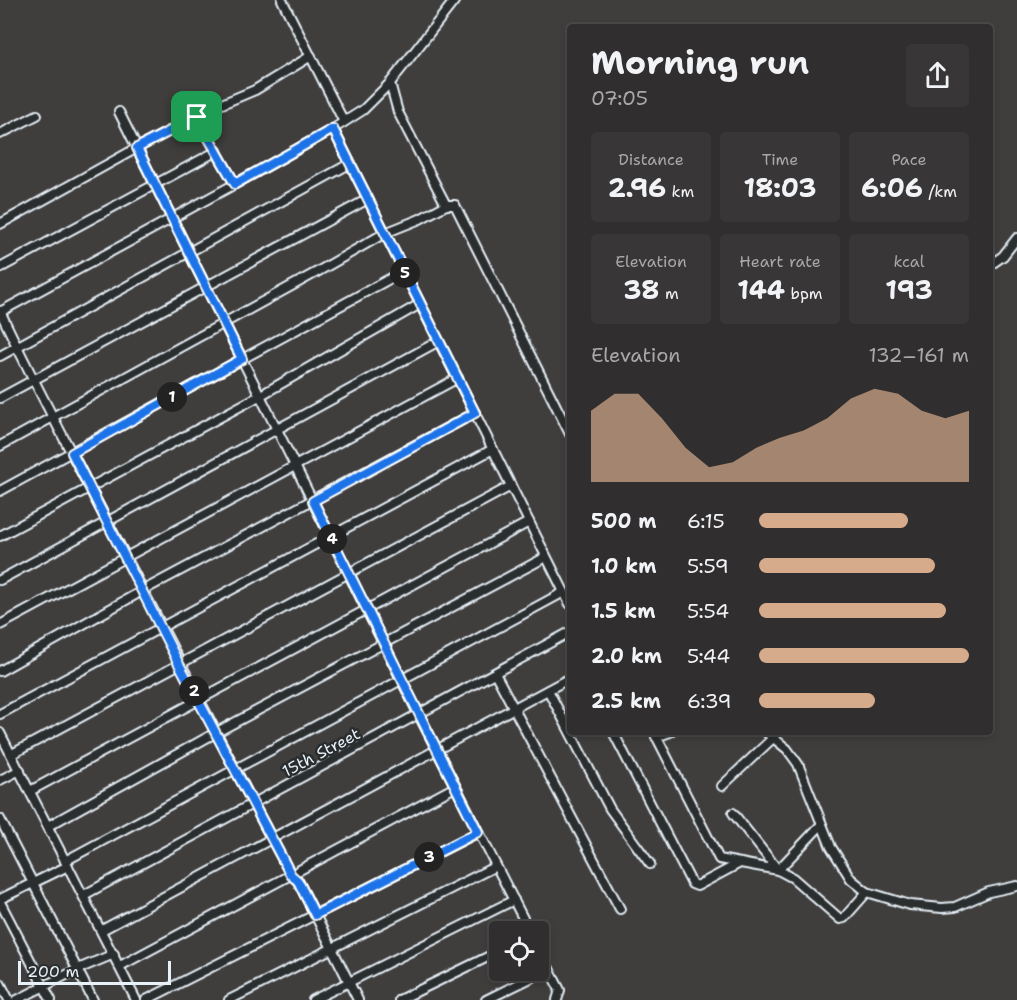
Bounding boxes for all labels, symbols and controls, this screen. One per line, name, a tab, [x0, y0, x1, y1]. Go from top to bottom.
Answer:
text: Morning run	[591, 40, 809, 85]
button: share	[906, 44, 969, 107]
text: 07:05	[591, 85, 648, 111]
pin	[171, 91, 222, 142]
icon: arrive	[180, 100, 213, 133]
text: Distance	[618, 149, 684, 170]
text: Time	[762, 149, 798, 170]
text: Pace	[891, 149, 927, 170]
text: 2.96	[608, 170, 666, 205]
text: 18:03	[743, 170, 817, 205]
text: 6:06	[861, 170, 923, 205]
text: km	[666, 181, 694, 202]
text: /km	[923, 181, 957, 202]
text: Elevation	[615, 251, 687, 272]
text: Heart rate	[739, 251, 821, 272]
text: kcal	[893, 251, 925, 272]
pin: 5	[390, 258, 420, 288]
text: 5	[400, 262, 410, 283]
text: 38	[623, 272, 660, 307]
text: 144	[737, 272, 785, 307]
text: 193	[885, 272, 933, 307]
text: m	[660, 283, 679, 304]
text: bpm	[785, 283, 823, 304]
text: Elevation	[591, 342, 681, 368]
text: 132–161 m	[868, 342, 969, 368]
pin: 1	[157, 382, 187, 412]
text: 1	[168, 386, 176, 407]
text: 500 m	[591, 508, 657, 534]
text: 6:15	[687, 508, 725, 534]
pin: 4	[317, 524, 347, 554]
text: 4	[326, 528, 338, 549]
text: 1.0 km	[591, 553, 656, 579]
text: 5:59	[687, 553, 729, 579]
text: 1.5 km	[591, 598, 655, 624]
text: 5:54	[687, 598, 729, 624]
text: 2.0 km	[591, 643, 662, 669]
text: 5:44	[687, 643, 730, 669]
pin: 2	[179, 676, 209, 706]
text: 2	[188, 680, 200, 701]
text: 2.5 km	[591, 688, 661, 714]
text: 6:39	[687, 688, 732, 714]
street label: 15th Street	[279, 723, 364, 782]
pin: 3	[414, 842, 444, 872]
text: 3	[423, 846, 435, 867]
map controls	[489, 921, 549, 981]
button: locate	[489, 921, 549, 981]
scale bar	[18, 958, 171, 986]
text: 200 m	[27, 961, 79, 982]

